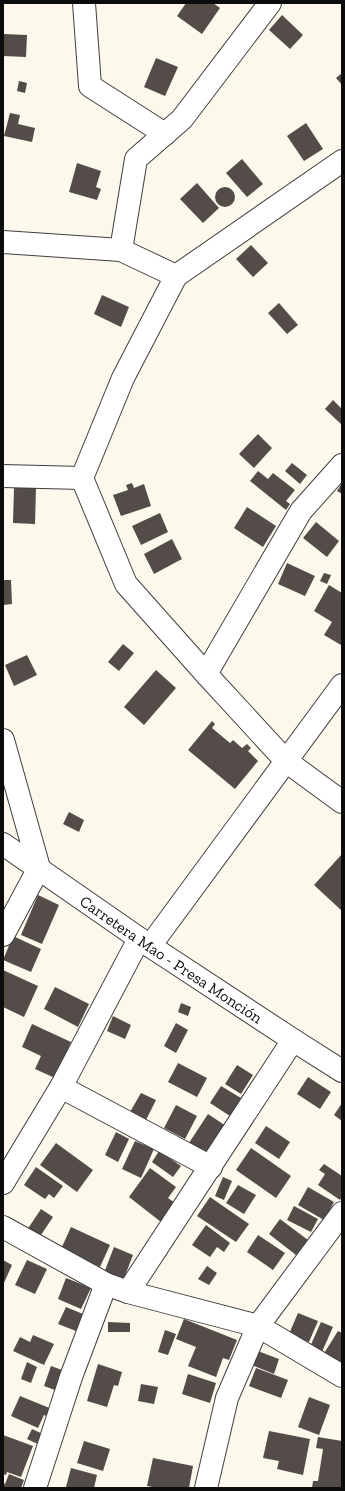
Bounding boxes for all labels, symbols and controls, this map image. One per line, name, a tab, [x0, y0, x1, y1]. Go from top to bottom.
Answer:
street label: Carretera Mao - Presa Monción	[76, 891, 267, 1028]

